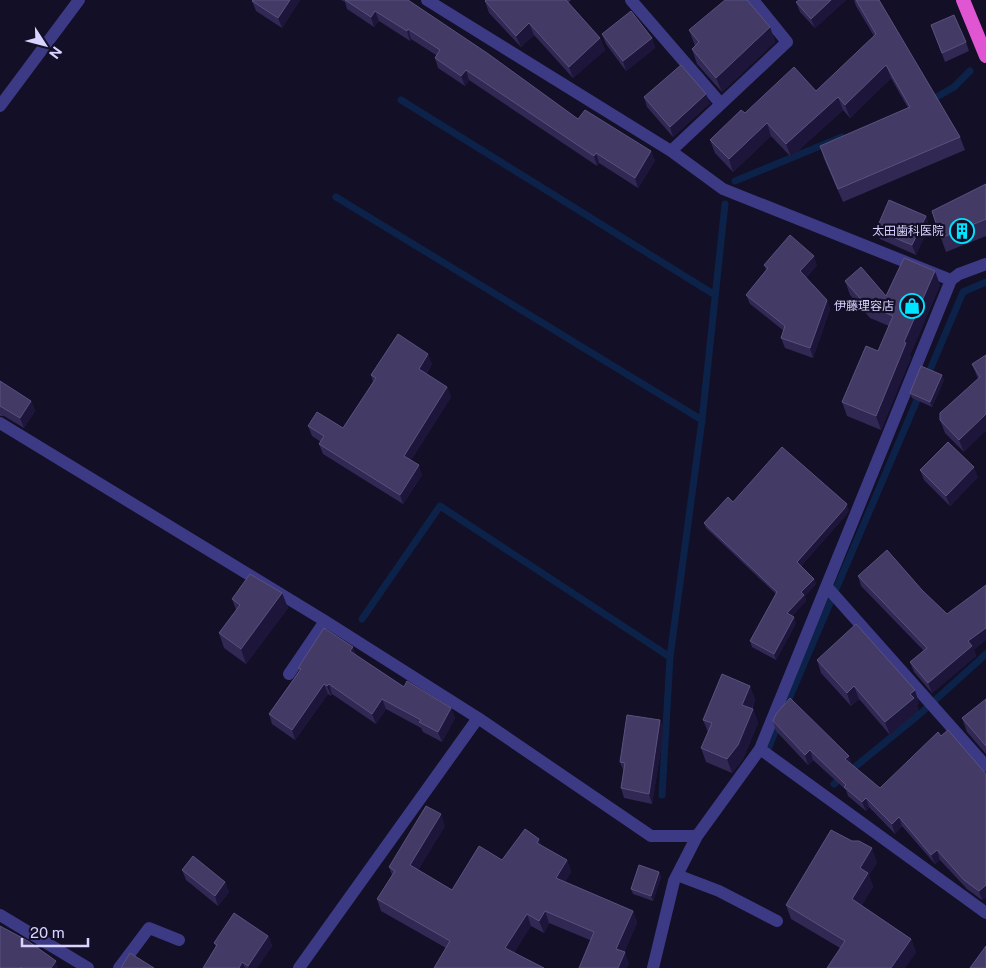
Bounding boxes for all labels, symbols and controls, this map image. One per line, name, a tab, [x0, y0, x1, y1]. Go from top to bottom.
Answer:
north arrow	[20, 20, 70, 70]
text: N	[46, 44, 65, 62]
building icon: 太田歯科医院	[949, 218, 975, 244]
place label: 太田歯科医院	[872, 224, 944, 238]
shop icon: 伊藤理容店	[899, 293, 925, 319]
place label: 伊藤理容店	[834, 299, 894, 313]
scale bar	[22, 916, 89, 948]
text: 20 m	[30, 924, 65, 941]

